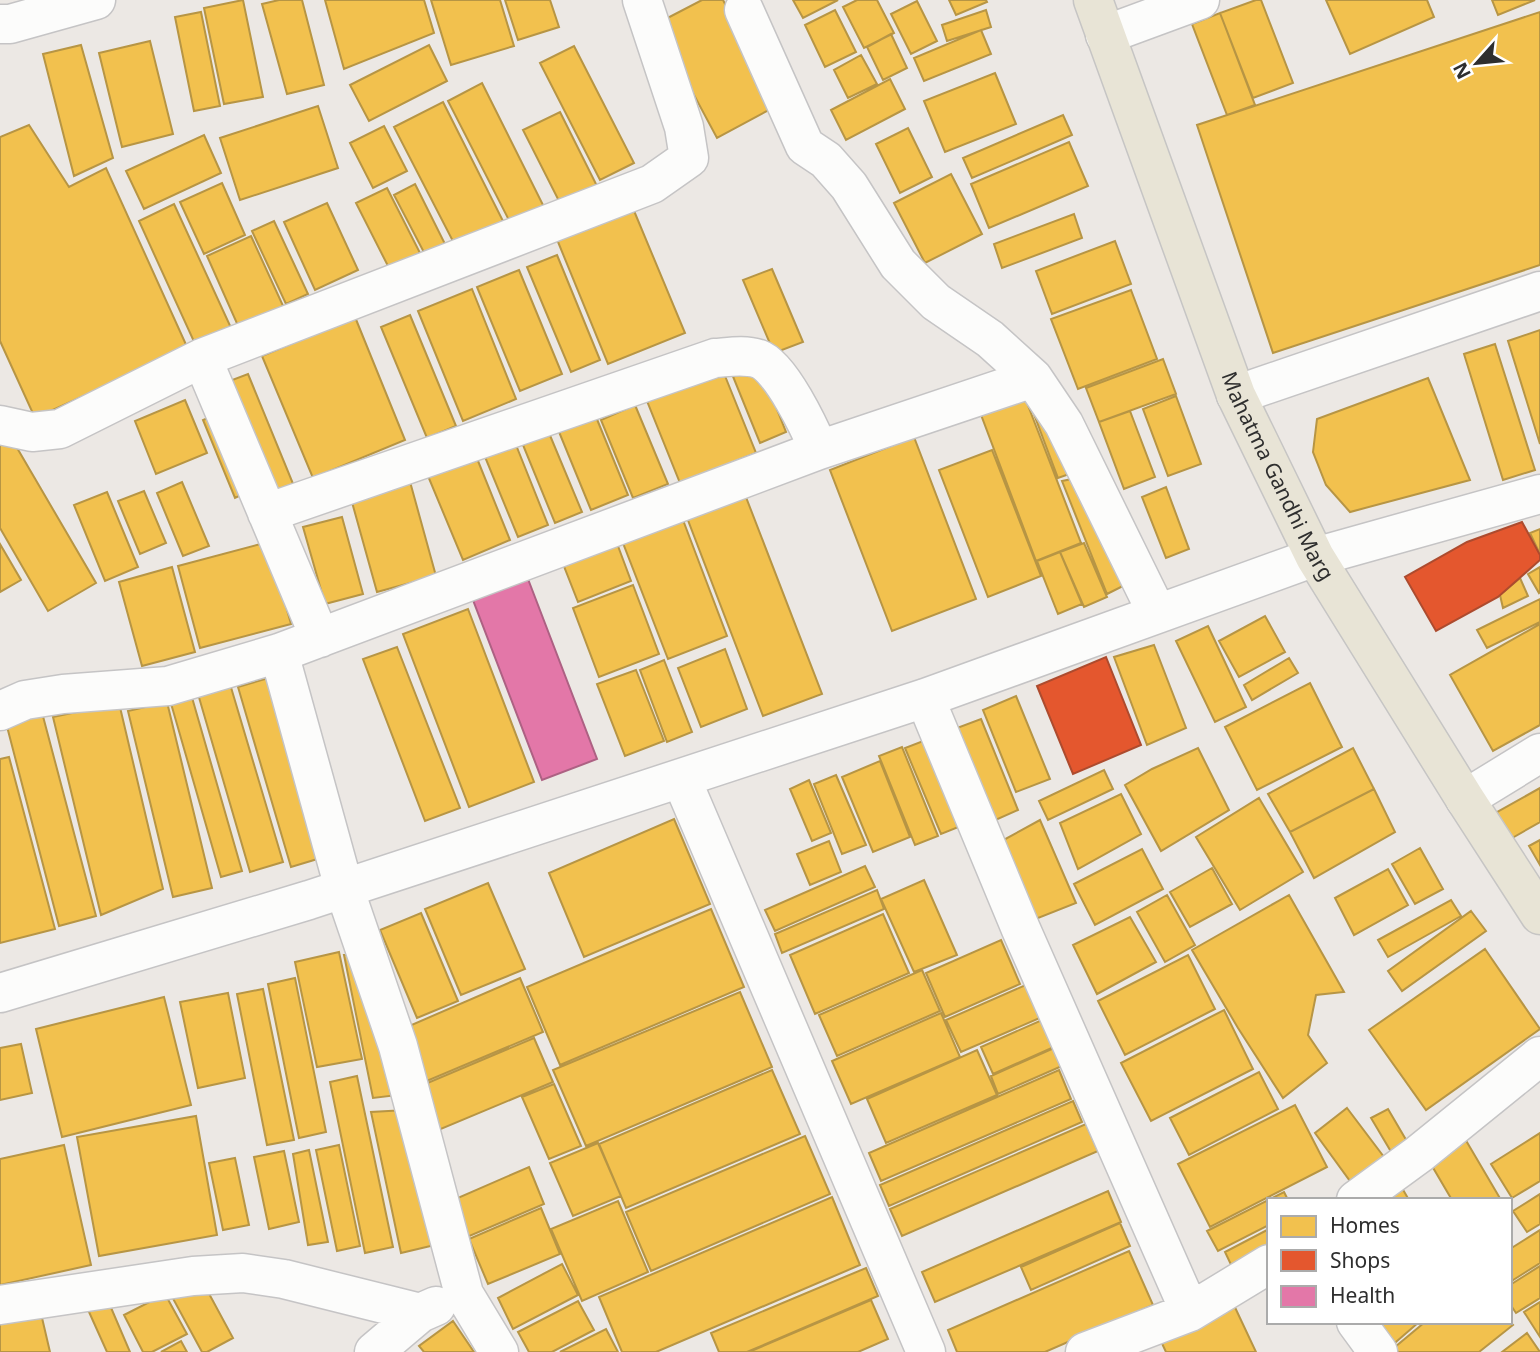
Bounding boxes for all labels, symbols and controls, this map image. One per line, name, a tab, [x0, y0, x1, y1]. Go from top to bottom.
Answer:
north arrow	[1442, 28, 1512, 98]
text: N	[1447, 58, 1477, 84]
street label: Mahatma Gandhi Marg	[1216, 368, 1341, 585]
legend	[1267, 1198, 1512, 1324]
text: Homes	[1330, 1211, 1400, 1239]
text: Shops	[1330, 1246, 1390, 1274]
text: Health	[1330, 1281, 1395, 1309]

